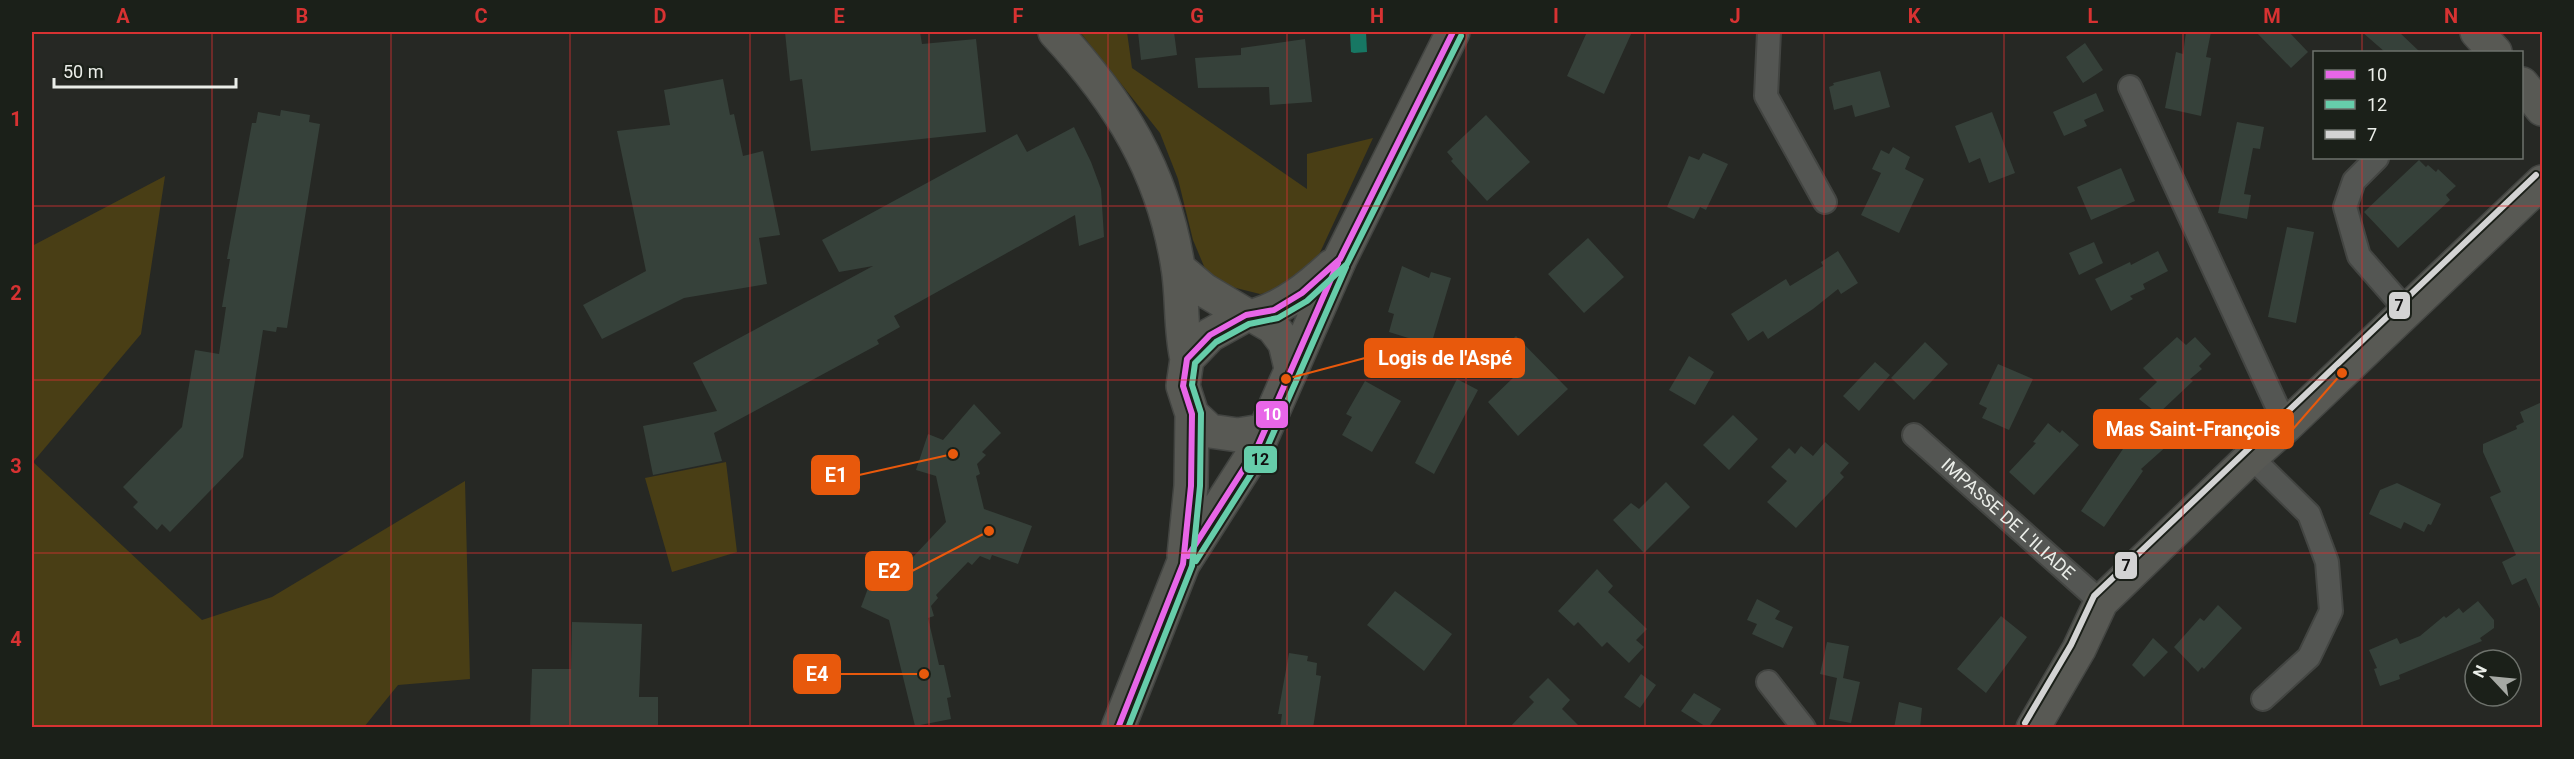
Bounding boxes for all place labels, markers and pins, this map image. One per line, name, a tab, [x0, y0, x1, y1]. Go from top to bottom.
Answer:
callout: Logis de l'Aspé	[1365, 339, 1524, 377]
callout: Mas Saint-François	[2094, 410, 2293, 448]
callout: E1	[812, 456, 859, 494]
callout: E2	[866, 552, 912, 590]
callout: E4	[794, 655, 840, 693]

